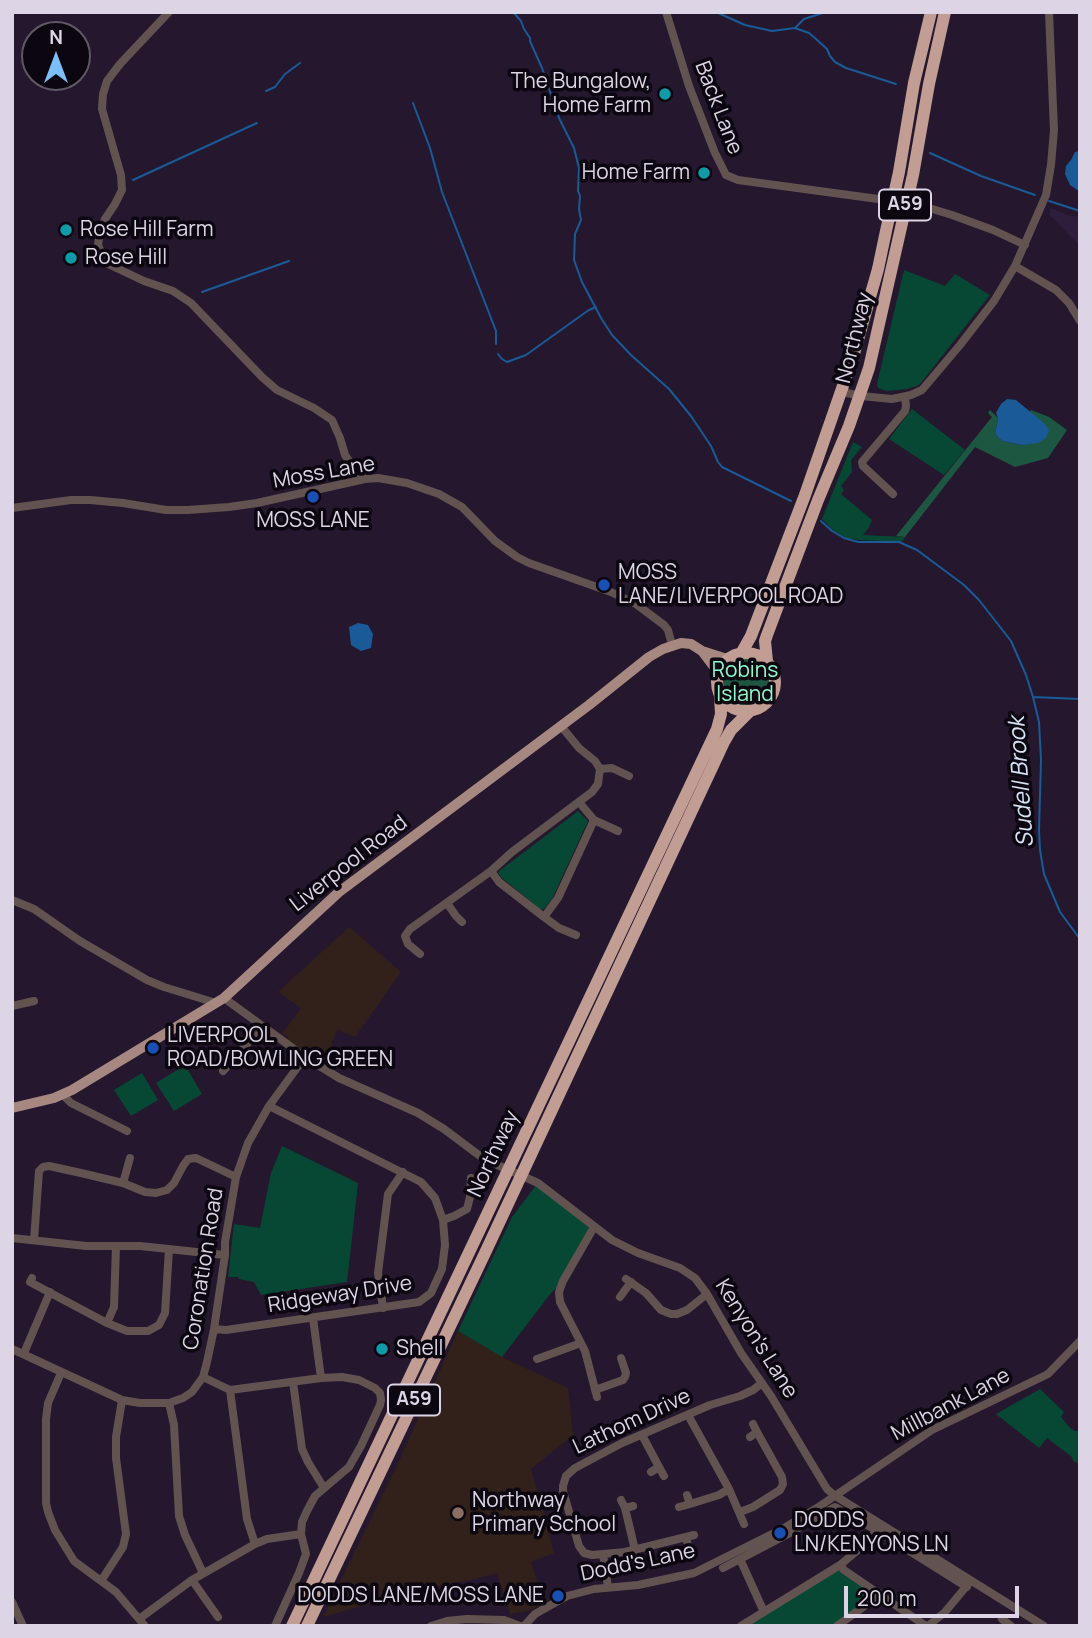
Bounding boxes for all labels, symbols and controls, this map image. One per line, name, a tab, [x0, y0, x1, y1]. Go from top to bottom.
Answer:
north arrow	[21, 21, 91, 91]
text: N	[49, 24, 63, 50]
street label: Back Lane	[689, 58, 747, 158]
place label: The Bungalow, Home Farm	[511, 69, 651, 119]
marker: The Bungalow, Home Farm	[657, 86, 673, 102]
place label: Home Farm	[582, 160, 690, 186]
marker: Home Farm	[696, 165, 712, 181]
road number: A59	[879, 190, 931, 220]
place label: Rose Hill Farm	[80, 217, 214, 243]
marker: Rose Hill Farm	[58, 222, 74, 238]
place label: Rose Hill	[85, 245, 167, 271]
marker: Rose Hill	[63, 250, 79, 266]
street label: Northway	[832, 290, 878, 386]
street label: Moss Lane	[271, 452, 377, 494]
marker: MOSS LANE	[305, 489, 321, 505]
place label: MOSS LANE	[256, 508, 370, 534]
place label: MOSS LANE/LIVERPOOL ROAD	[618, 560, 843, 610]
marker: MOSS LANE/LIVERPOOL ROAD	[596, 577, 612, 593]
park label: Robins Island	[712, 658, 778, 708]
water label: Sudell Brook	[1004, 716, 1040, 848]
street label: Liverpool Road	[285, 810, 413, 918]
place label: LIVERPOOL ROAD/BOWLING GREEN	[167, 1023, 393, 1073]
marker: LIVERPOOL ROAD/BOWLING GREEN	[145, 1040, 161, 1056]
street label: Northway	[463, 1107, 525, 1201]
street label: Coronation Road	[179, 1186, 229, 1352]
street label: Ridgeway Drive	[266, 1271, 414, 1319]
street label: Kenyon's Lane	[709, 1275, 803, 1403]
place label: Shell	[396, 1336, 444, 1362]
marker: Shell	[374, 1341, 390, 1357]
street label: Millbank Lane	[887, 1363, 1015, 1447]
road number: A59	[388, 1384, 440, 1416]
street label: Lathom Drive	[569, 1384, 695, 1460]
place label: Northway Primary School	[472, 1488, 616, 1538]
marker: Northway Primary School	[450, 1505, 466, 1521]
place label: DODDS LN/KENYONS LN	[794, 1508, 949, 1558]
marker: DODDS LN/KENYONS LN	[772, 1525, 788, 1541]
street label: Dodd's Lane	[578, 1539, 698, 1587]
scale bar	[847, 1572, 1022, 1616]
place label: DODDS LANE/MOSS LANE	[297, 1583, 544, 1609]
text: 200 m	[857, 1584, 917, 1612]
marker: DODDS LANE/MOSS LANE	[550, 1588, 566, 1604]

